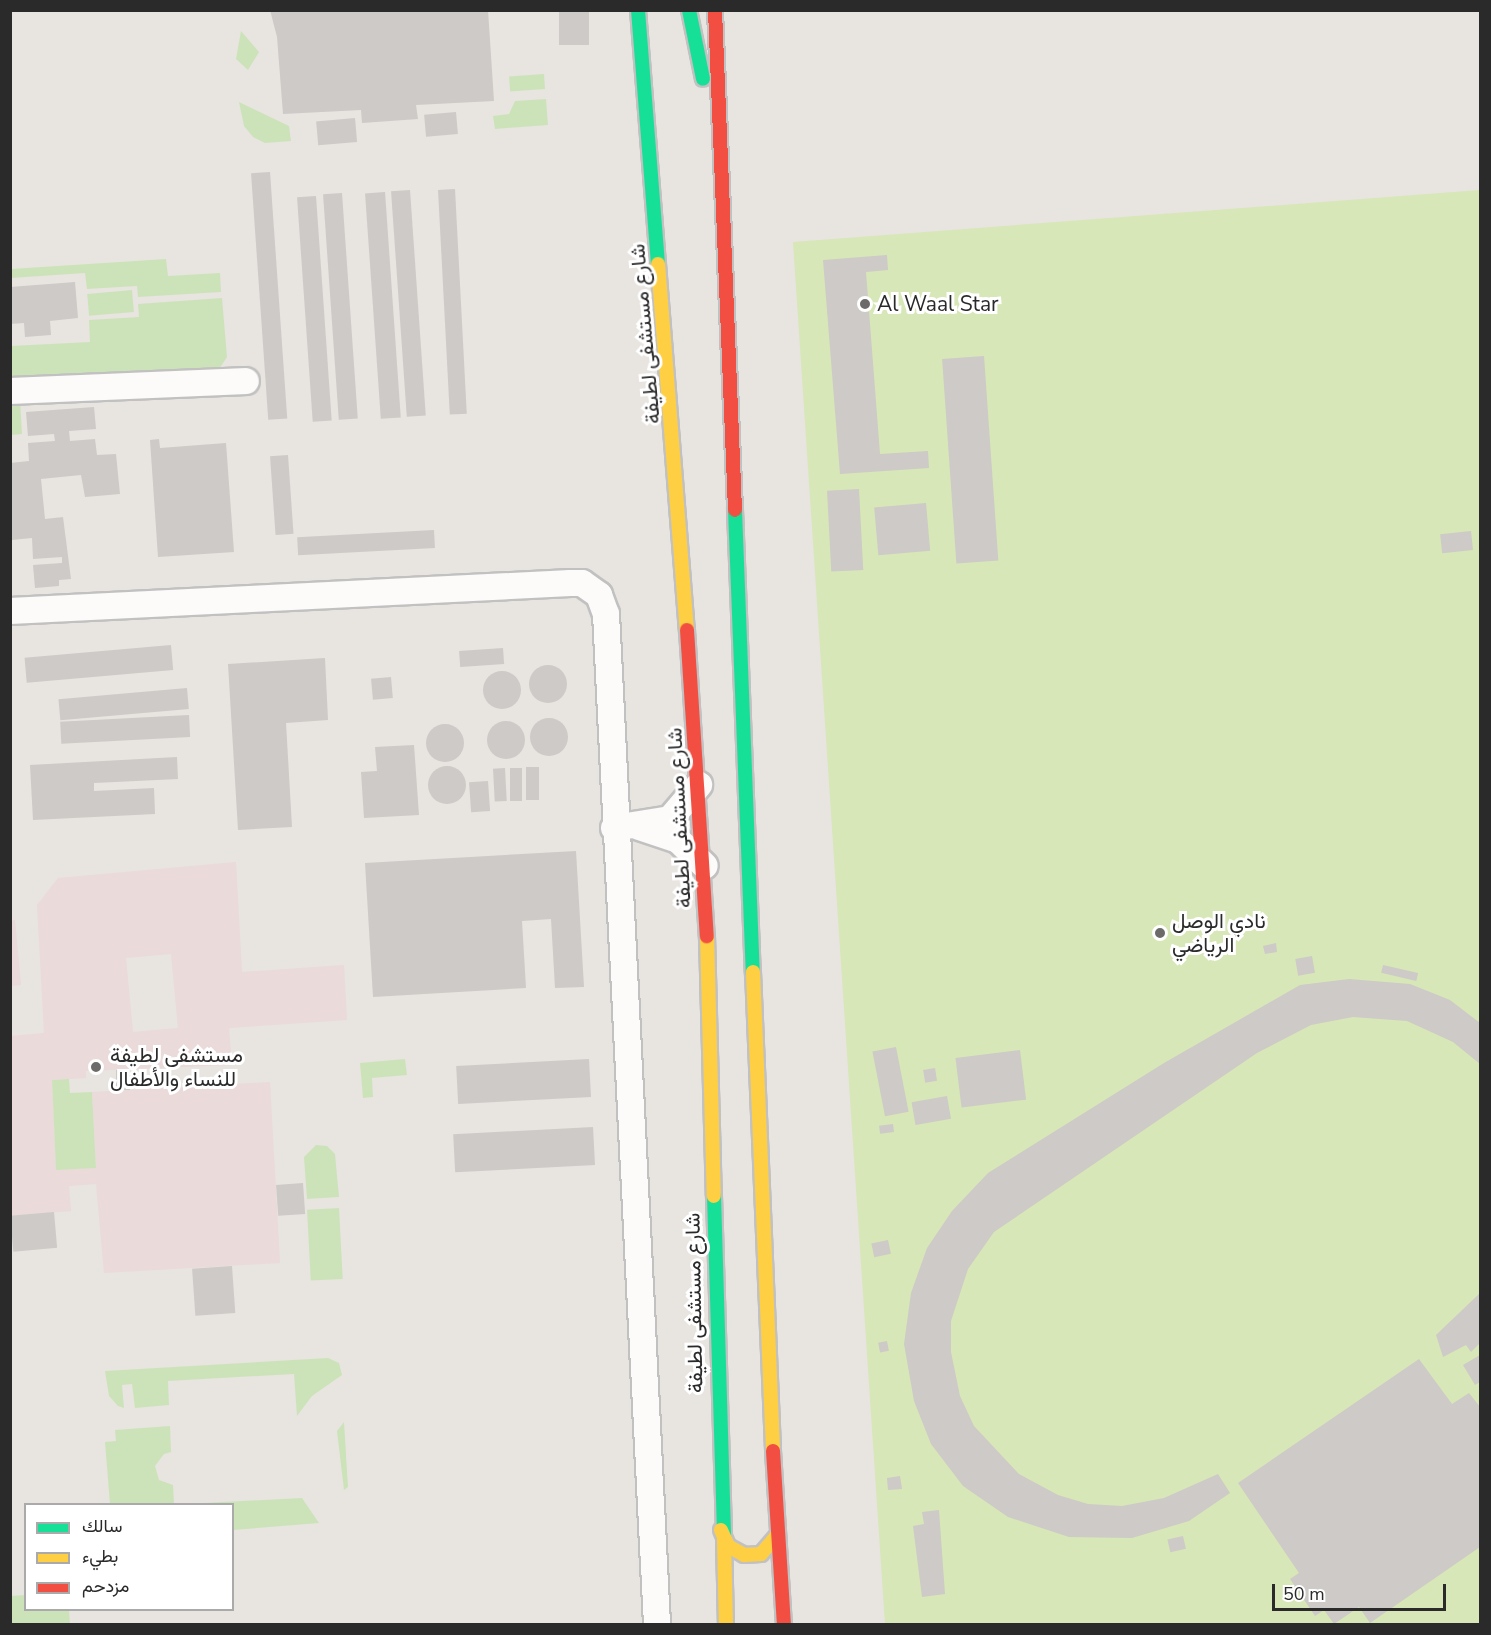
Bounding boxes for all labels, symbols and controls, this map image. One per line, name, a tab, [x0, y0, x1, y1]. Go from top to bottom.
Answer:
street label: شارع مستشفى لطيفة	[625, 243, 665, 425]
place label: Al Waal Star	[877, 291, 999, 317]
marker: Al Waal Star	[858, 297, 872, 311]
street label: شارع مستشفى لطيفة	[662, 727, 696, 909]
place label: نادي الوصل الرياضي	[1172, 908, 1266, 958]
marker: نادي الوصل الرياضي	[1153, 926, 1167, 940]
place label: مستشفى لطيفة للنساء والأطفال	[110, 1042, 243, 1092]
marker: مستشفى لطيفة للنساء والأطفال	[87, 1058, 105, 1076]
street label: شارع مستشفى لطيفة	[680, 1213, 708, 1393]
legend	[24, 1503, 234, 1611]
text: سالك	[82, 1514, 122, 1538]
text: بطيء	[82, 1544, 118, 1568]
scale bar	[1275, 1572, 1449, 1610]
text: مزدحم	[82, 1574, 129, 1598]
text: 50 m	[1283, 1582, 1325, 1606]

